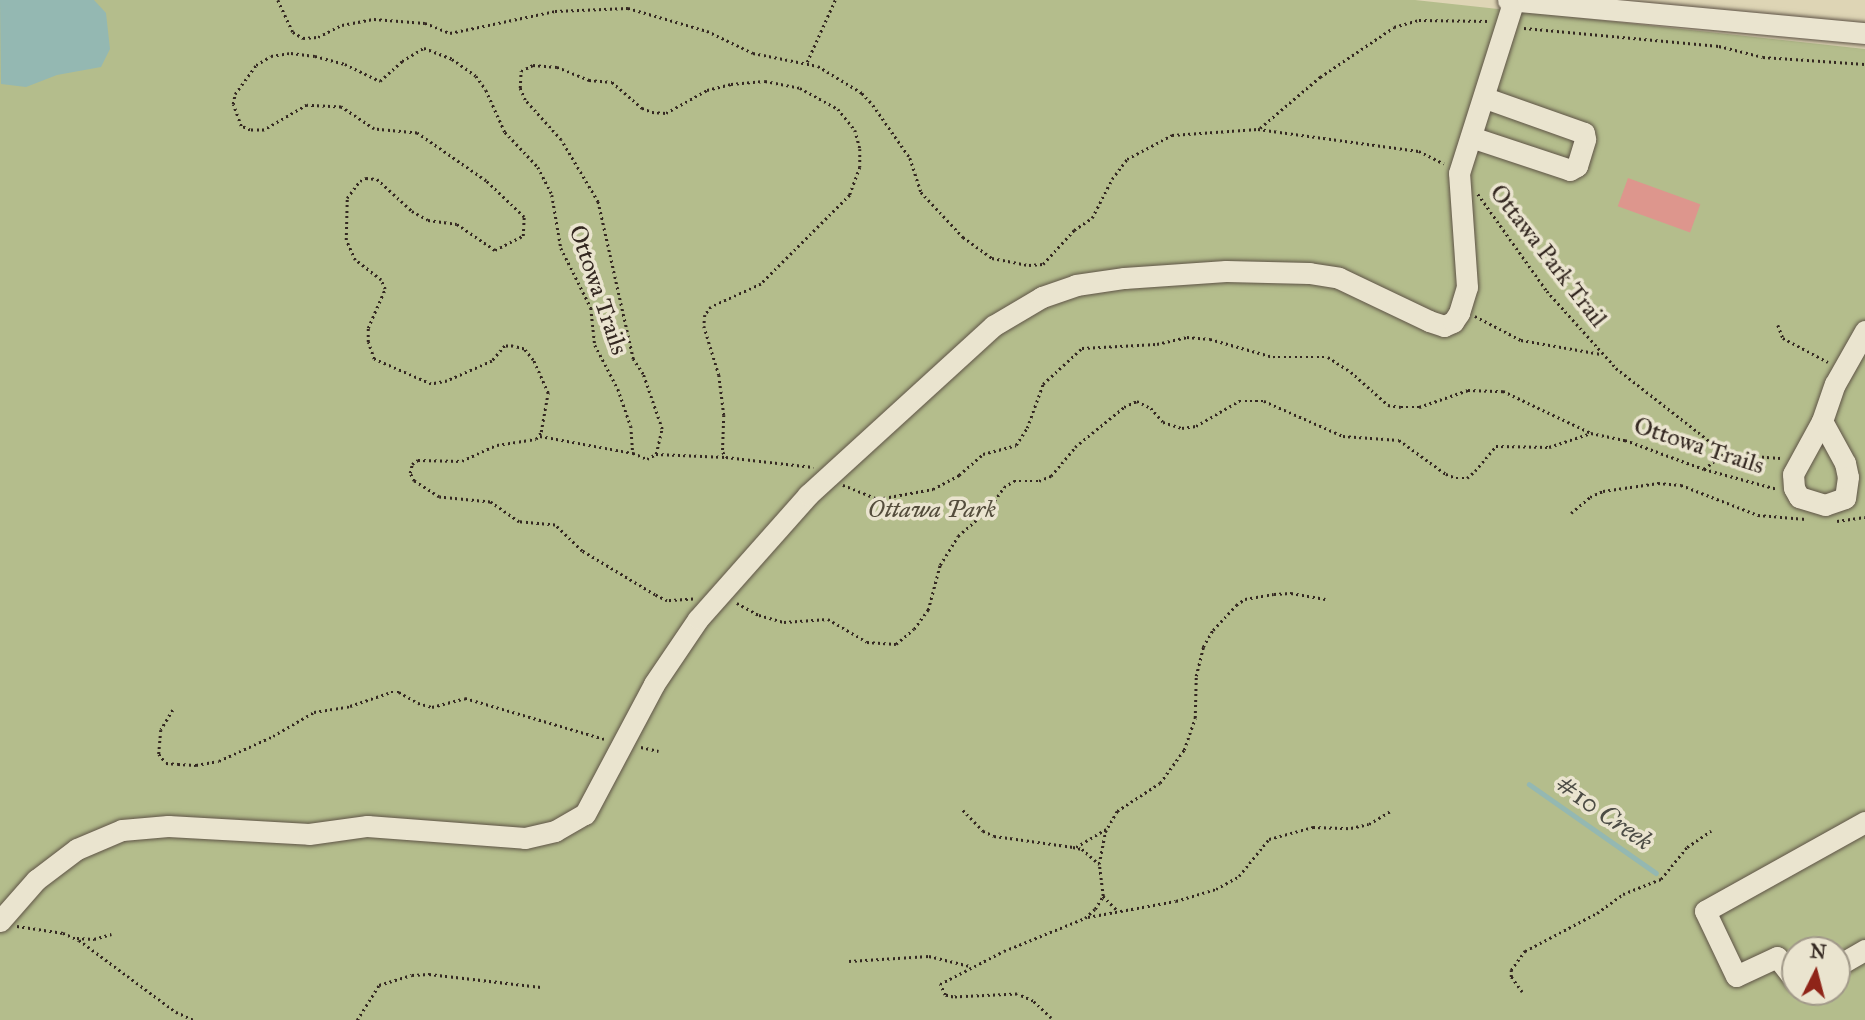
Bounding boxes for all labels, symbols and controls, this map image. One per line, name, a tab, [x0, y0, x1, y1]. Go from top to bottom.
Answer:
street label: Ottawa Park Trail	[1483, 179, 1613, 333]
street label: Ottowa Trails	[562, 221, 634, 359]
street label: Ottowa Trails	[1630, 411, 1768, 481]
park label: Ottawa Park	[868, 496, 996, 524]
water label: #10 Creek	[1550, 768, 1658, 858]
north arrow	[1781, 936, 1851, 1006]
text: N	[1809, 939, 1827, 964]

